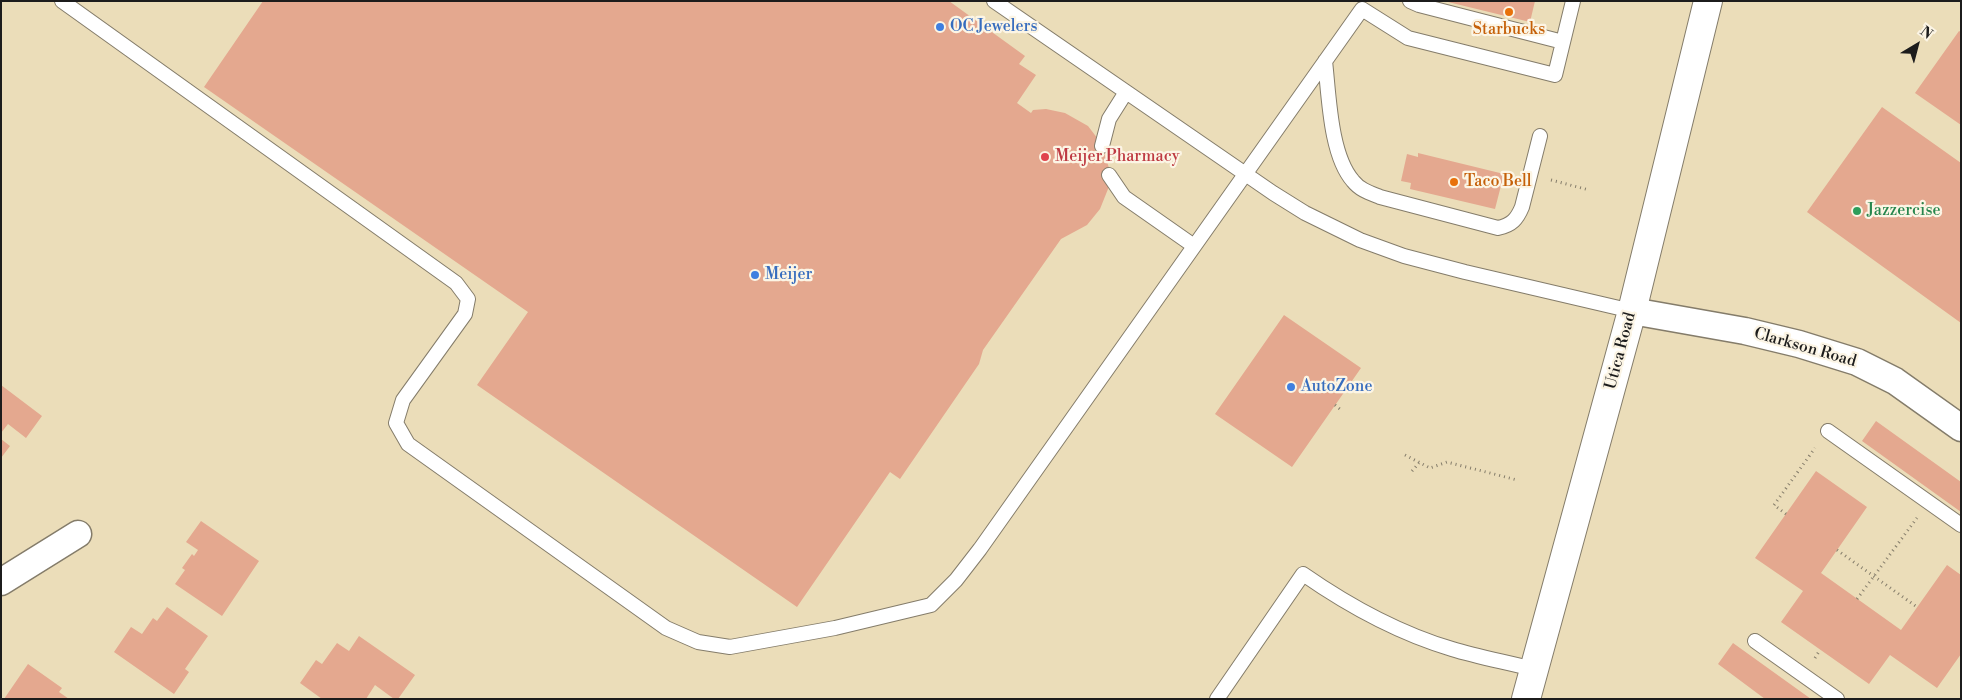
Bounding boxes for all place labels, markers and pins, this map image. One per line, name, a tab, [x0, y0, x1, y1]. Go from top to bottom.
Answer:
marker: Starbucks	[1503, 6, 1515, 18]
place label: OC Jewelers	[950, 17, 1037, 37]
place label: Starbucks	[1473, 20, 1545, 40]
marker: OC Jewelers	[934, 21, 946, 33]
place label: Meijer Pharmacy	[1055, 147, 1180, 167]
marker: Meijer Pharmacy	[1039, 151, 1051, 163]
place label: Taco Bell	[1464, 172, 1532, 192]
marker: Taco Bell	[1448, 176, 1460, 188]
place label: Jazzercise	[1867, 201, 1940, 221]
marker: Jazzercise	[1851, 205, 1863, 217]
place label: Meijer	[765, 265, 812, 285]
marker: Meijer	[749, 269, 761, 281]
place label: AutoZone	[1301, 377, 1372, 397]
marker: AutoZone	[1285, 381, 1297, 393]

